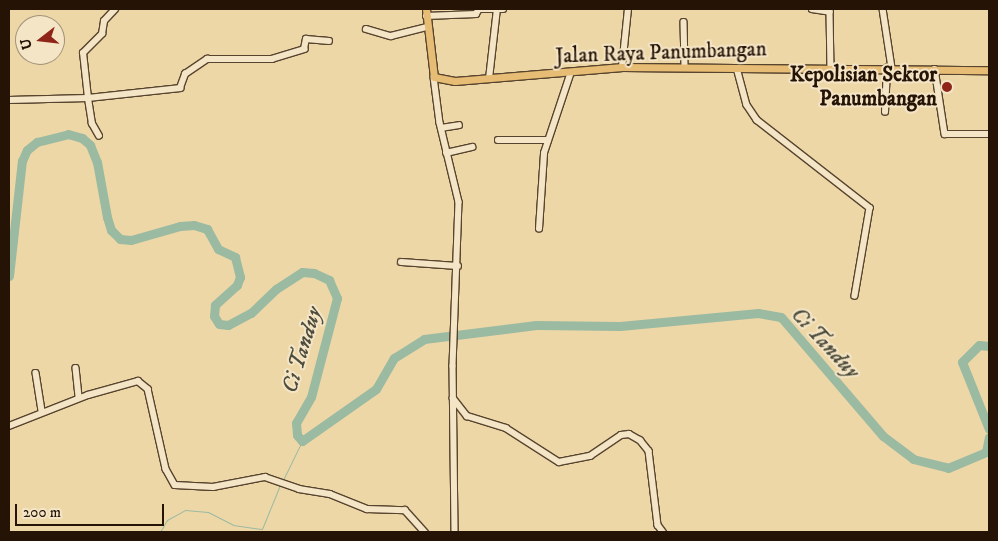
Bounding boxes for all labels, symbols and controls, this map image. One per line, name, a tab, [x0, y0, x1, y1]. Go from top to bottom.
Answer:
north arrow	[15, 15, 65, 65]
text: U	[16, 36, 37, 52]
street label: Jalan Raya Panumbangan	[555, 37, 767, 69]
place label: Kepolisian Sektor Panumbangan	[790, 62, 937, 112]
marker: Kepolisian Sektor Panumbangan	[941, 81, 953, 93]
water label: Ci Tanduy	[785, 302, 865, 384]
water label: Ci Tanduy	[276, 304, 328, 396]
scale bar	[18, 494, 166, 526]
text: 200 m	[23, 503, 61, 522]

